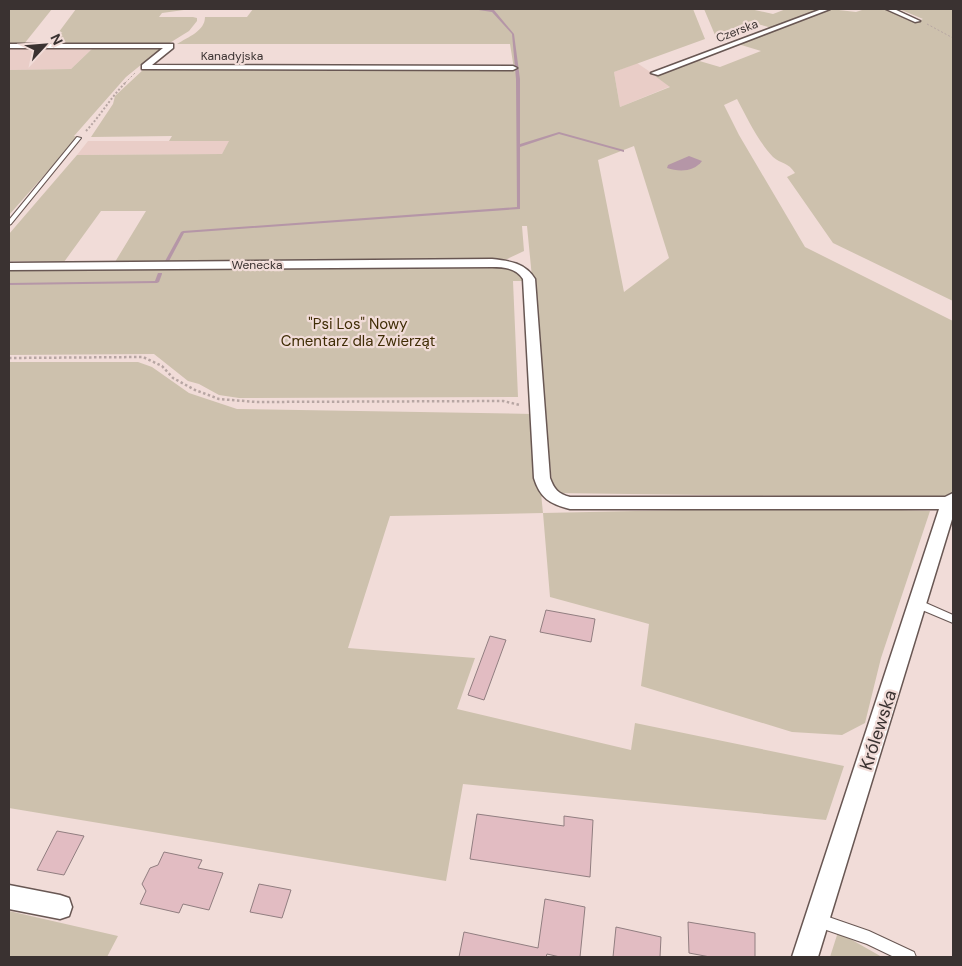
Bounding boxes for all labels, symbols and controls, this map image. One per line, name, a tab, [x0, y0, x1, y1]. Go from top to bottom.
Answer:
street label: Czerska	[714, 16, 760, 46]
north arrow	[20, 20, 70, 70]
text: N	[46, 31, 67, 48]
street label: Kanadyjska	[201, 48, 263, 64]
street label: Wenecka	[232, 257, 282, 273]
park label: "Psi Los" Nowy Cmentarz dla Zwierząt	[281, 314, 435, 351]
street label: Królewska	[854, 687, 902, 773]

